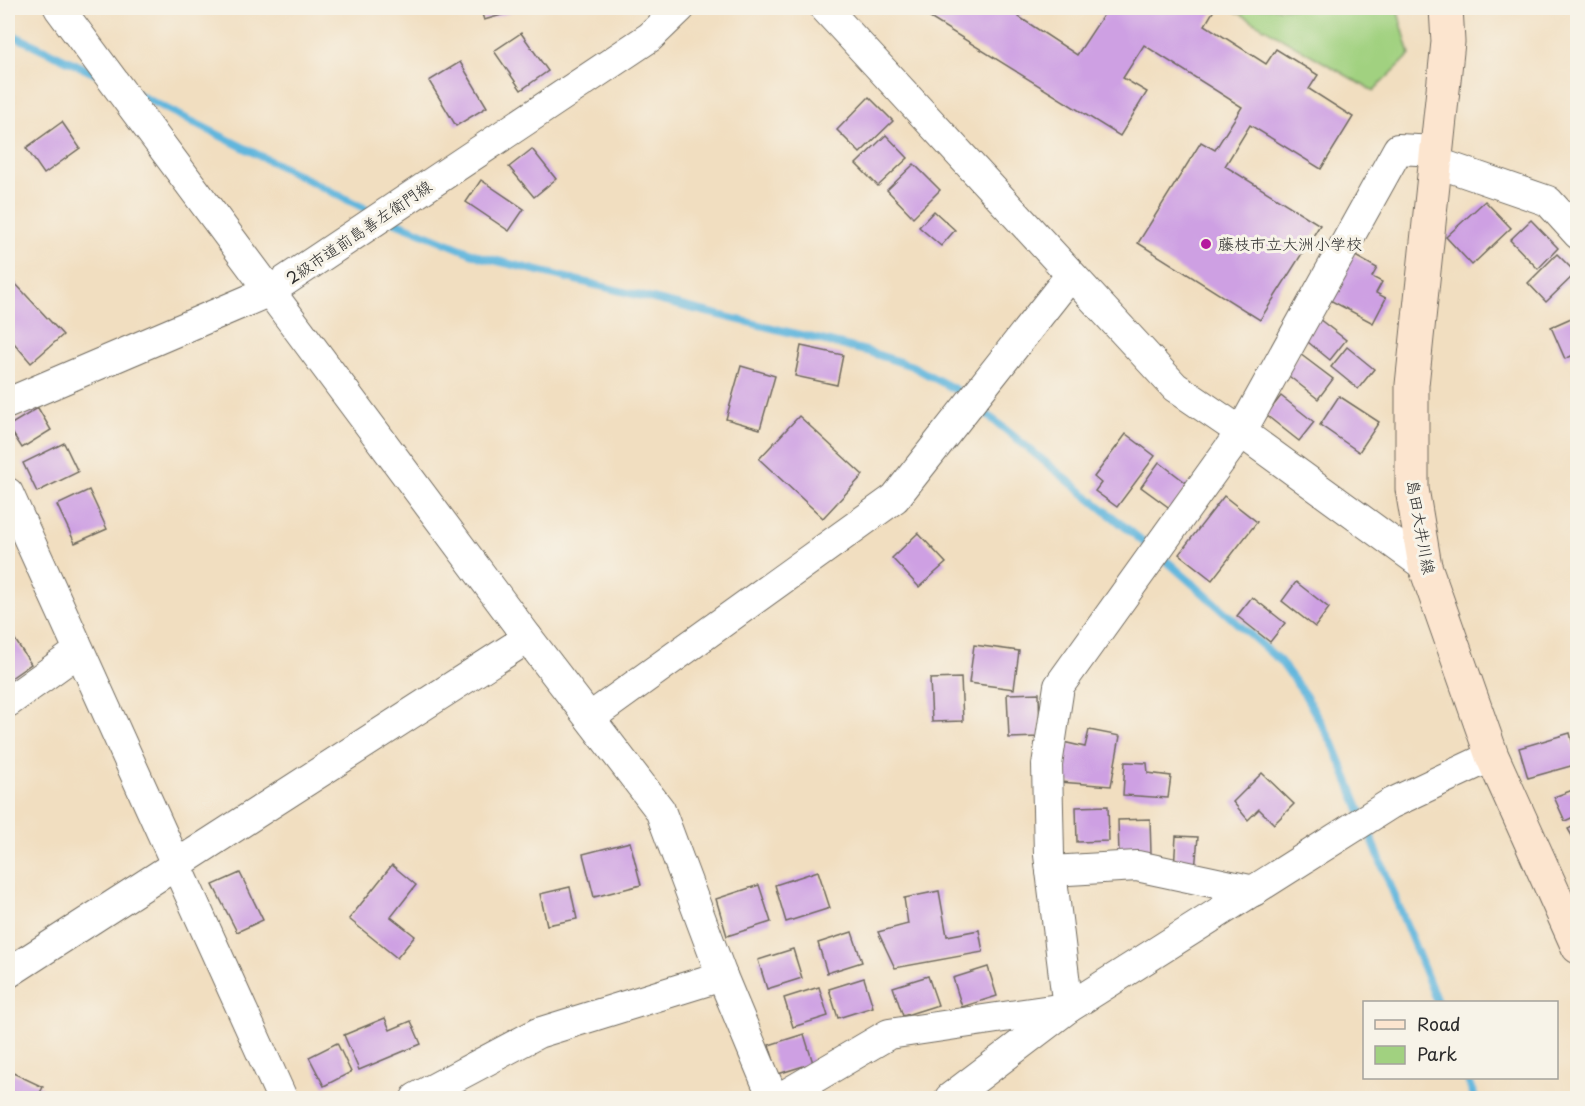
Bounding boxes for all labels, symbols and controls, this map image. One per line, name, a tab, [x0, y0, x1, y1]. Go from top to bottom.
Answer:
street label: 2級市道前島善左衛門線	[281, 173, 436, 289]
place label: 藤枝市立大洲小学校	[1218, 231, 1362, 255]
marker: 藤枝市立大洲小学校	[1199, 237, 1213, 251]
street label: 島田大井川線	[1402, 477, 1442, 576]
legend	[1363, 1001, 1558, 1079]
text: Road	[1417, 1010, 1461, 1037]
text: Park	[1417, 1040, 1457, 1067]

